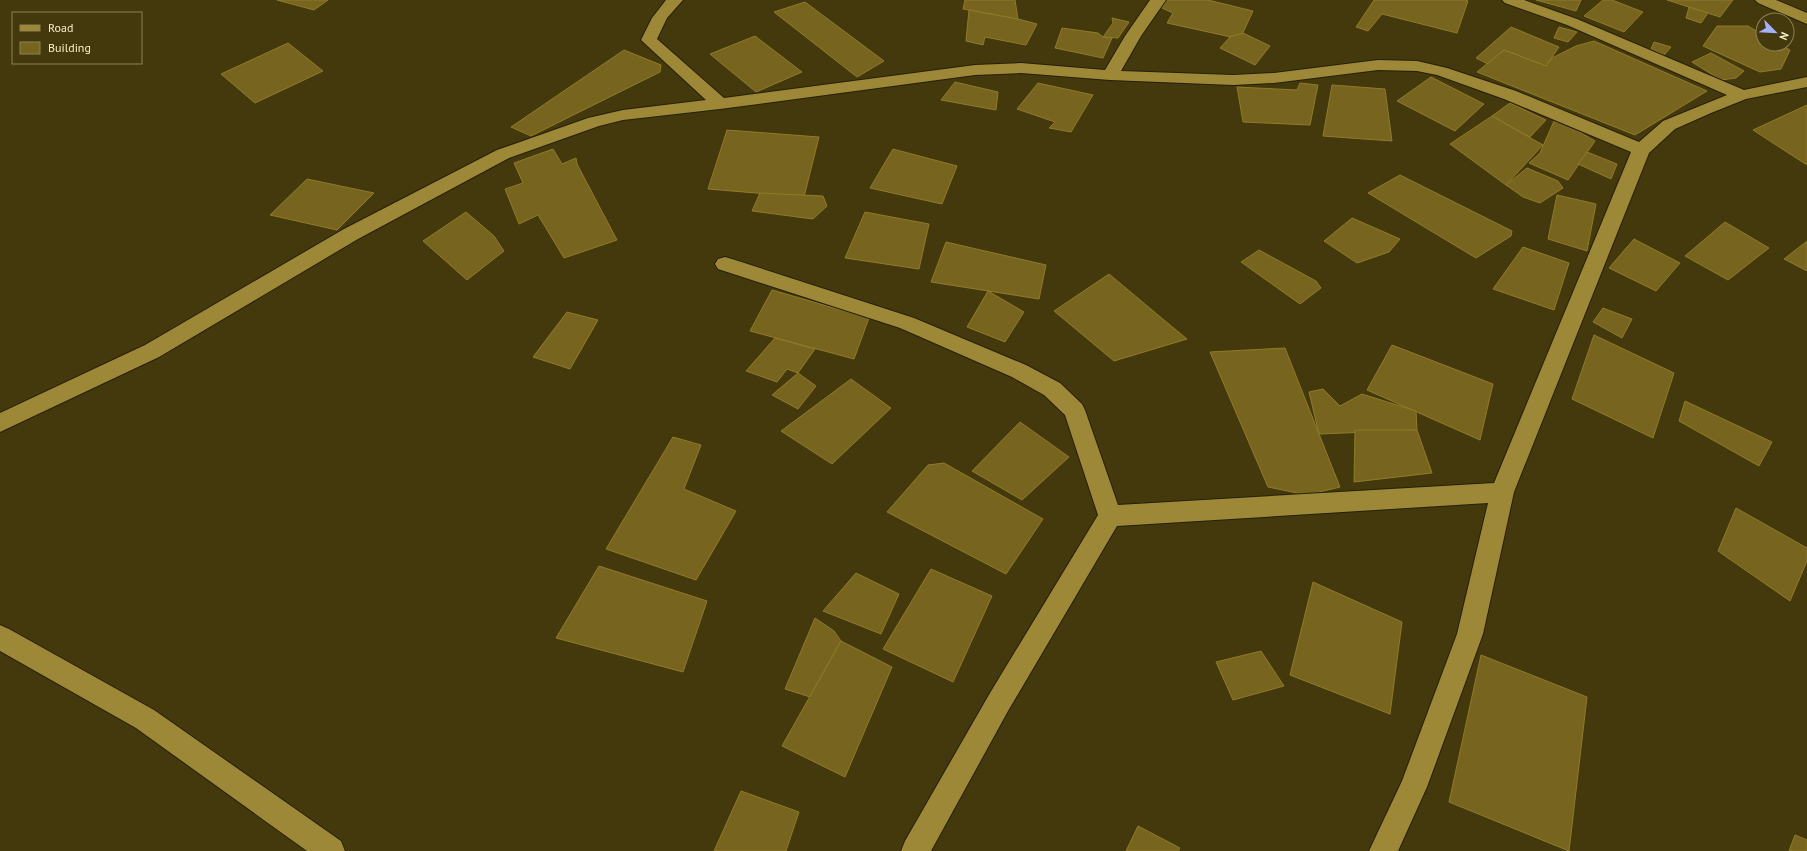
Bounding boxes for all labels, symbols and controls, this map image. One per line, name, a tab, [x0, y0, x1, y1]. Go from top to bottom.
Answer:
legend	[12, 12, 142, 64]
north arrow	[1755, 12, 1795, 52]
text: Road	[48, 20, 73, 35]
text: N	[1776, 30, 1792, 42]
text: Building	[48, 40, 91, 55]

